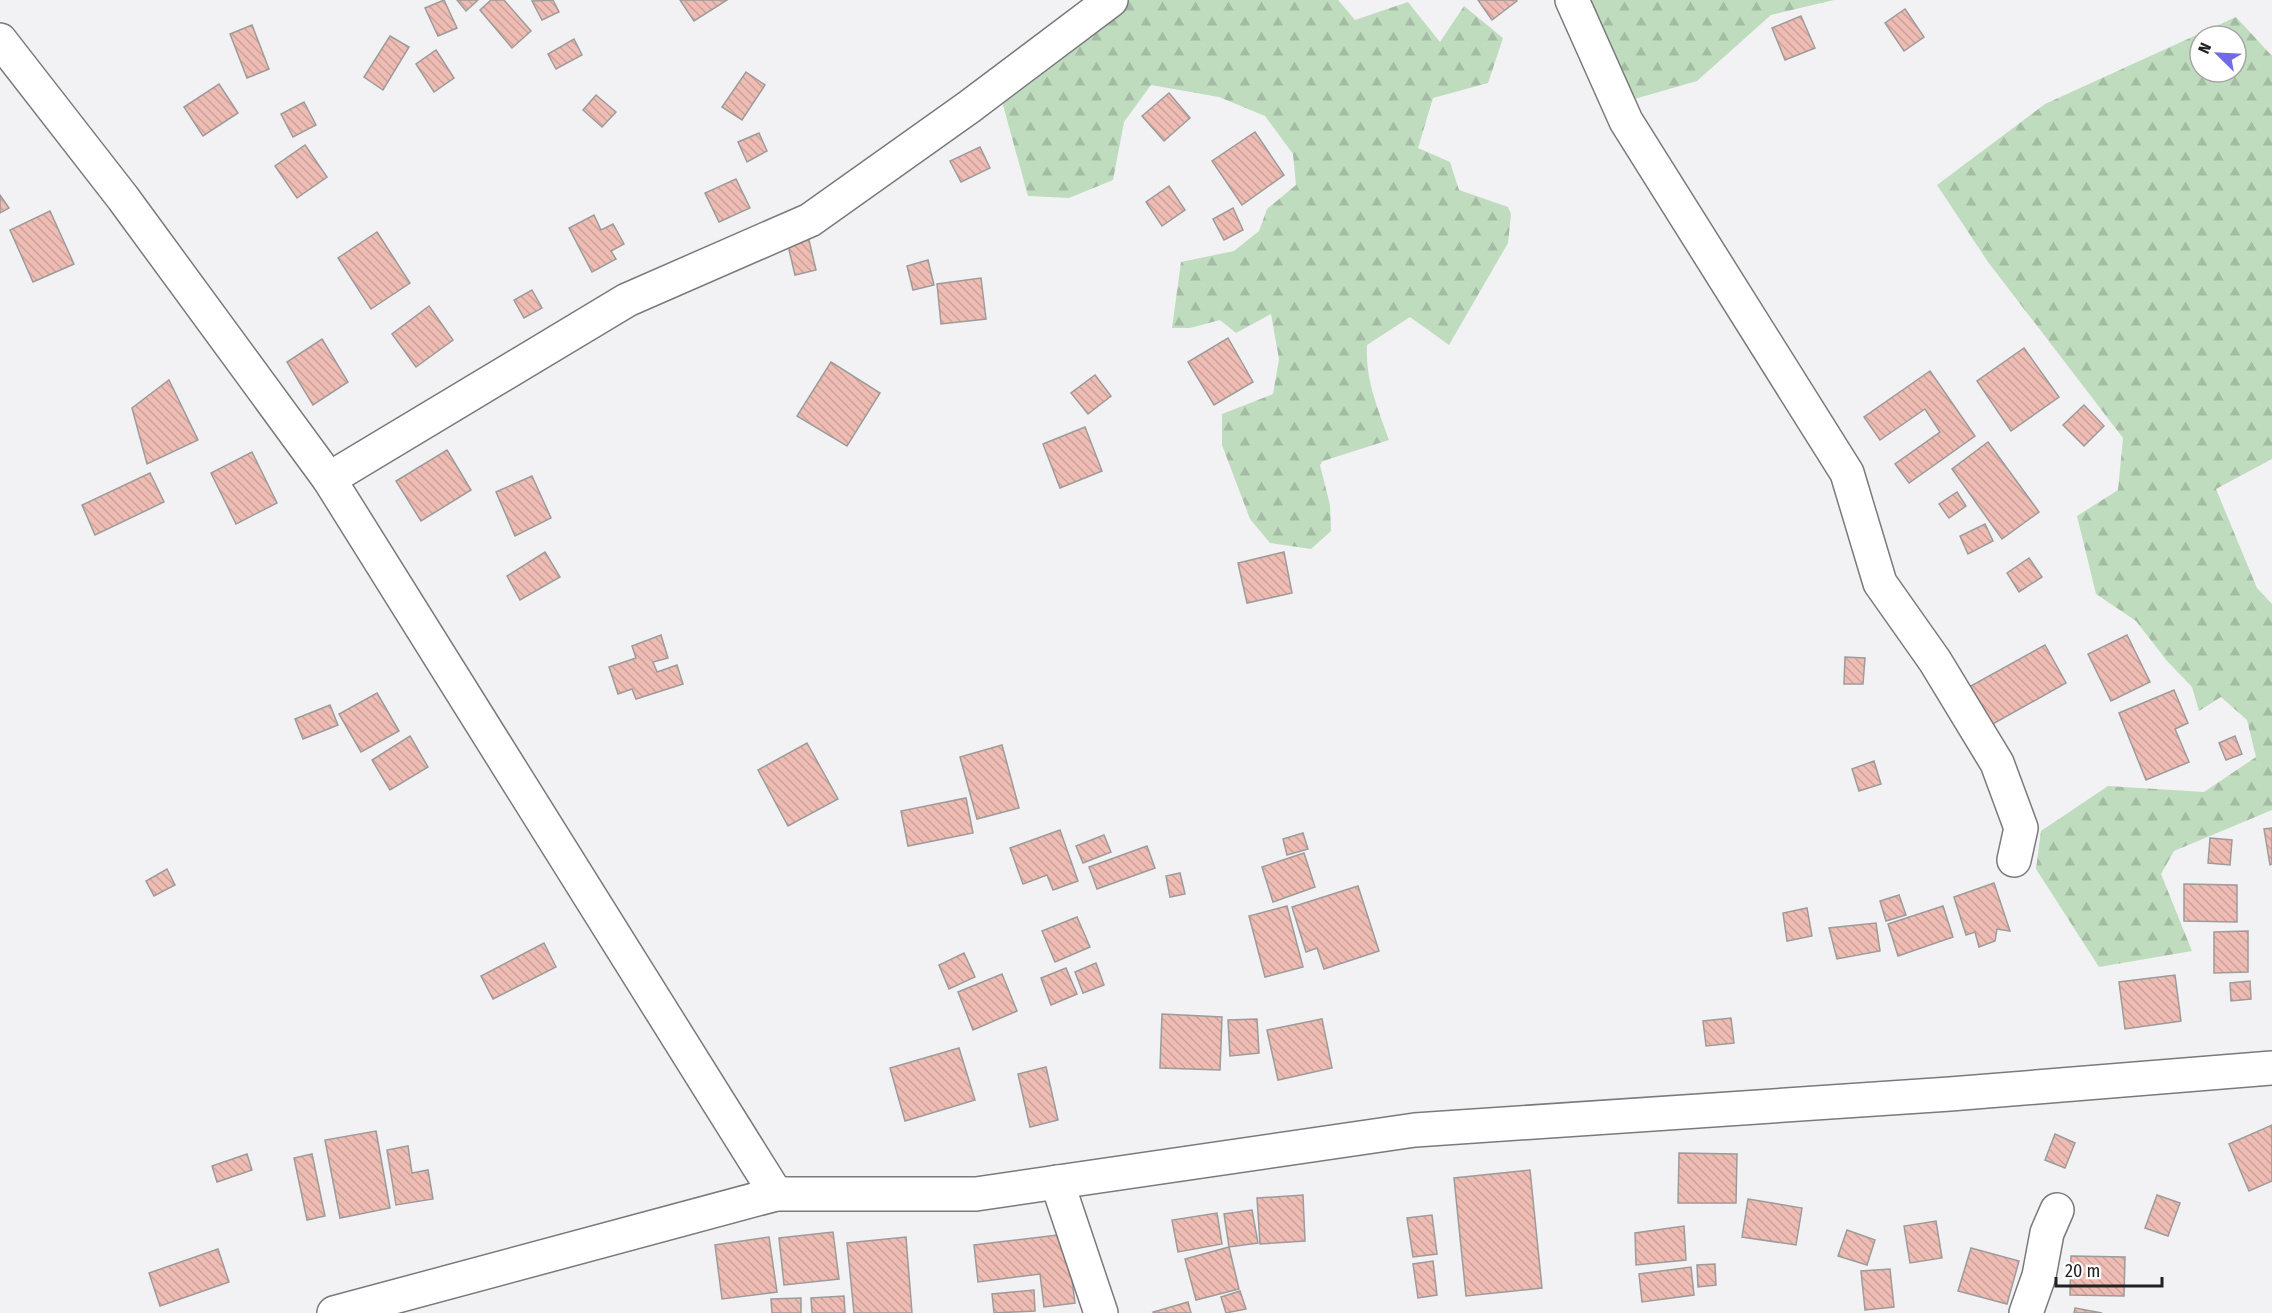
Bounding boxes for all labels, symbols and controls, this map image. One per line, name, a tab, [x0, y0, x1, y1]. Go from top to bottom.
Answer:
north arrow	[2188, 24, 2248, 84]
text: N	[2194, 40, 2215, 56]
scale bar	[2056, 1250, 2162, 1288]
text: 20 m	[2065, 1260, 2100, 1282]

